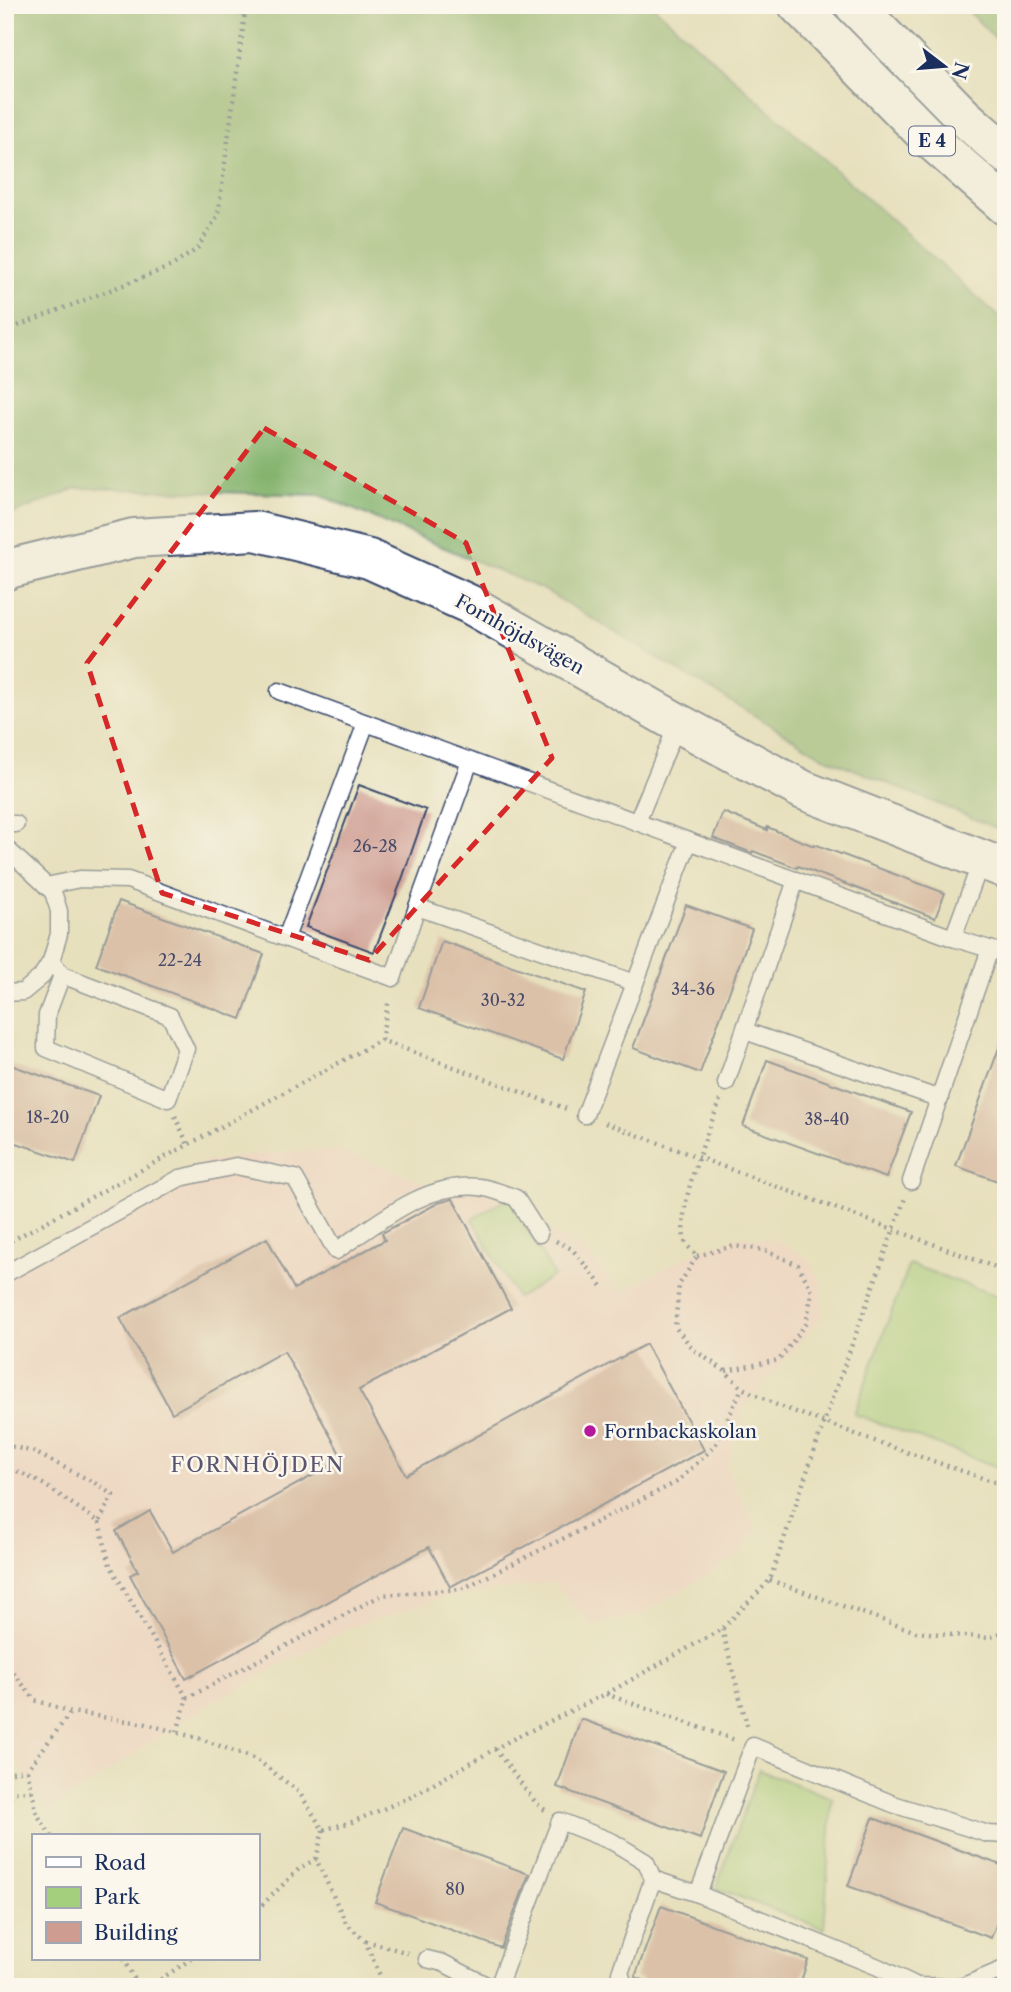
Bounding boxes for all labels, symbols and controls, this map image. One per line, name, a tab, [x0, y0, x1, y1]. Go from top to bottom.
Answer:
north arrow	[909, 32, 979, 102]
text: N	[947, 59, 973, 82]
road number: E 4	[909, 126, 955, 156]
street label: Fornhöjdsvägen	[451, 589, 588, 679]
house number: 26-28	[353, 836, 397, 856]
house number: 22-24	[158, 950, 202, 970]
house number: 34-36	[671, 979, 715, 999]
house number: 30-32	[481, 990, 525, 1010]
house number: 18-20	[27, 1107, 69, 1127]
house number: 38-40	[805, 1109, 850, 1129]
place label: Fornbackaskolan	[604, 1420, 757, 1443]
marker: Fornbackaskolan	[582, 1423, 598, 1439]
district label: FORNHÖJDEN	[171, 1452, 345, 1477]
legend	[32, 1834, 259, 1960]
text: Road	[94, 1850, 146, 1875]
house number: 80	[445, 1879, 465, 1899]
text: Park	[94, 1884, 140, 1909]
text: Building	[94, 1920, 179, 1945]

